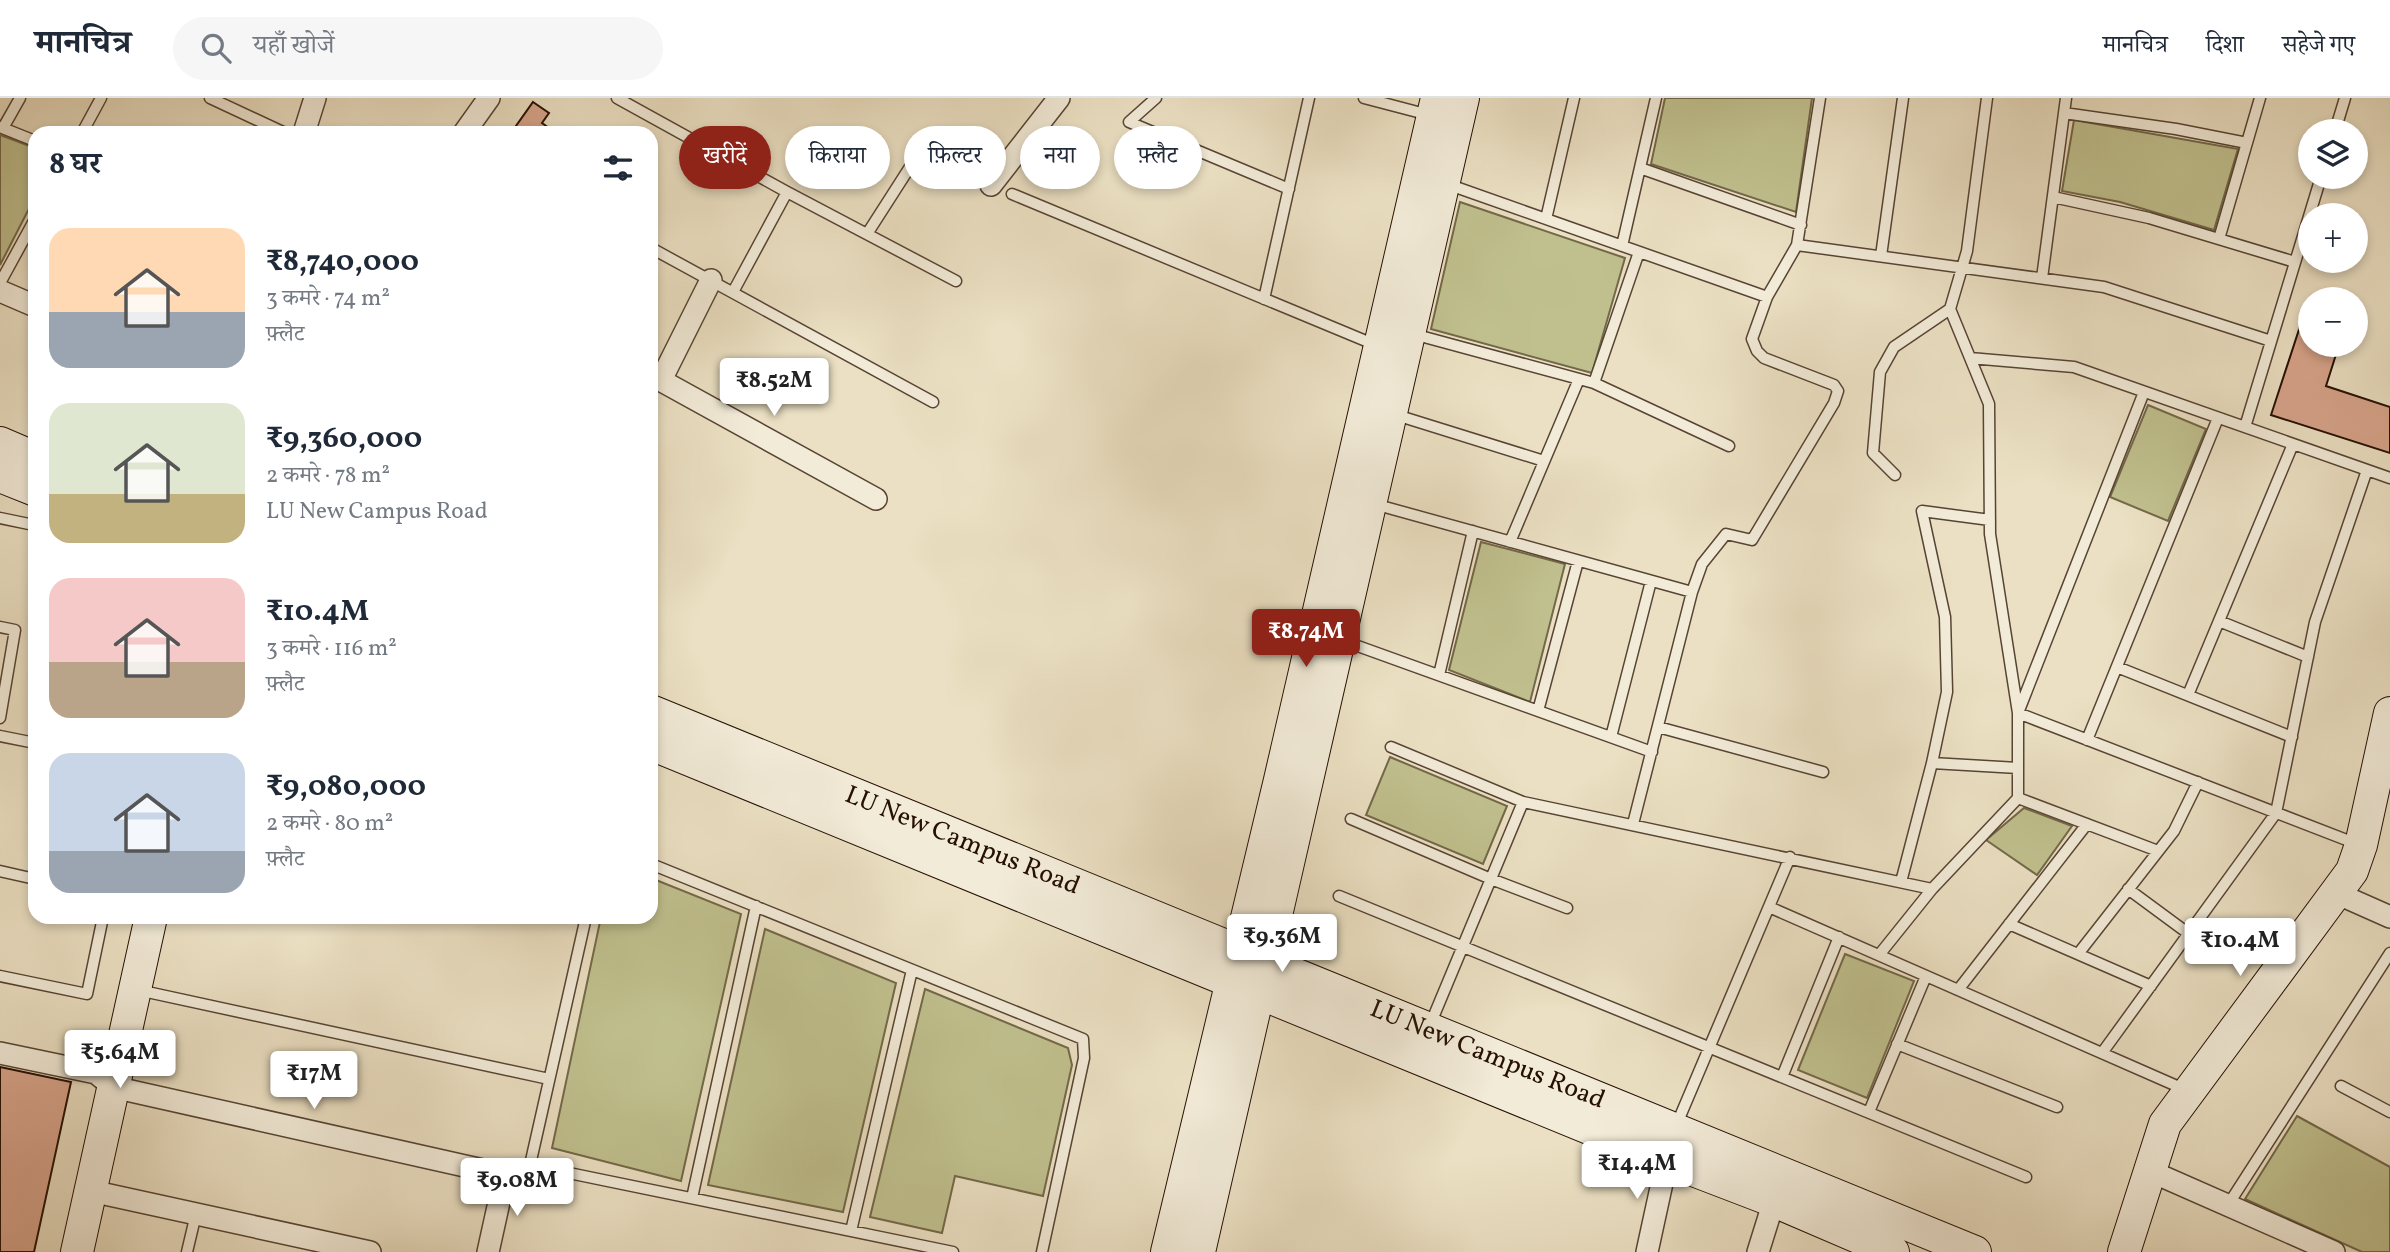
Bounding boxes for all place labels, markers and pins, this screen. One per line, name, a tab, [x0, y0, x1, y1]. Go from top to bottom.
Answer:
pin: ₹8.52M	[717, 358, 831, 418]
pin: ₹8.74M	[1249, 610, 1363, 669]
pin: ₹9.36M	[1225, 914, 1339, 974]
pin: ₹10.4M	[2183, 918, 2297, 978]
pin: ₹5.64M	[63, 1030, 177, 1090]
pin: ₹17M	[273, 1052, 355, 1111]
pin: ₹14.4M	[1580, 1142, 1694, 1201]
pin: ₹9.08M	[460, 1158, 574, 1218]

